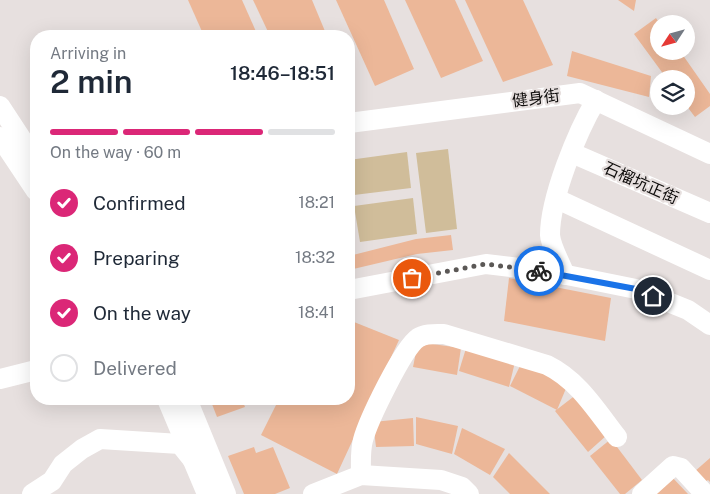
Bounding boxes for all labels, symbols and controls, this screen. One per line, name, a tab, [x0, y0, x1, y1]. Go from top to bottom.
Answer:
north arrow	[650, 15, 695, 60]
map controls	[650, 15, 695, 115]
text: Arriving in	[50, 44, 126, 63]
text: 18:46–18:51	[230, 62, 335, 84]
text: 2 min	[50, 63, 133, 100]
button: layers	[650, 70, 695, 115]
street label: 健身街	[511, 86, 561, 110]
text: On the way · 60 m	[50, 143, 181, 162]
street label: 石榴坑正街	[601, 158, 681, 208]
icon: check	[50, 189, 78, 217]
text: Confirmed	[93, 192, 186, 214]
text: 18:21	[298, 193, 335, 212]
icon: check	[50, 244, 78, 272]
courier	[514, 246, 564, 296]
text: Preparing	[93, 247, 180, 269]
text: 18:32	[295, 248, 335, 267]
pin	[391, 257, 433, 299]
icon: bike	[525, 257, 553, 285]
icon: bag	[398, 264, 426, 292]
pin	[632, 275, 674, 317]
icon: home	[639, 282, 667, 310]
icon: check	[50, 299, 78, 327]
text: On the way	[93, 302, 191, 324]
text: 18:41	[298, 303, 335, 322]
text: Delivered	[93, 357, 177, 379]

